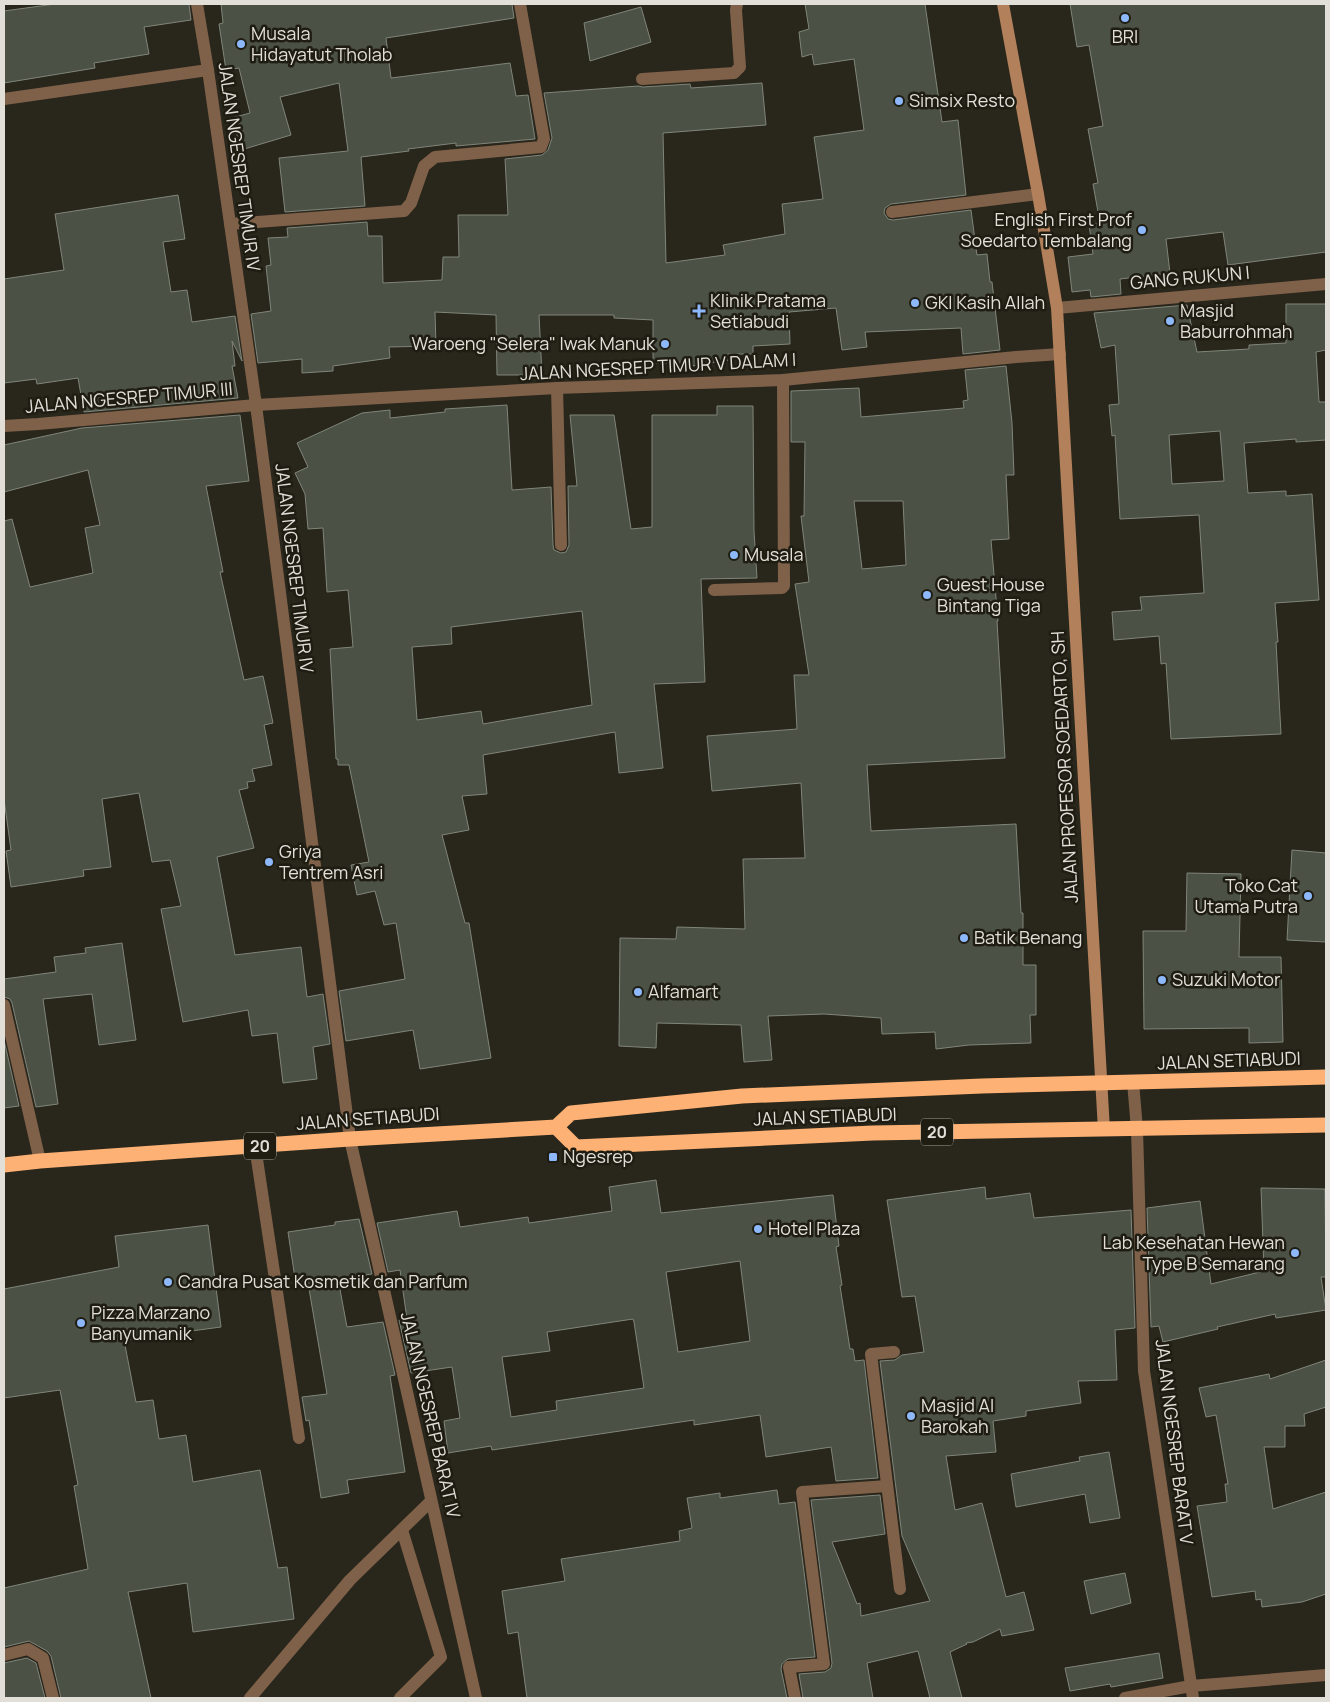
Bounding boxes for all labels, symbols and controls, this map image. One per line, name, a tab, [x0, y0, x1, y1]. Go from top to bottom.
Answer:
marker: BRI	[1119, 12, 1131, 24]
place label: Musala Hidayatut Tholab	[251, 21, 392, 66]
place label: BRI	[1112, 24, 1138, 48]
marker: Musala Hidayatut Tholab	[235, 38, 247, 50]
street label: JALAN NGESREP TIMUR IV	[213, 61, 267, 273]
place label: Simsix Resto	[909, 88, 1015, 112]
marker: Simsix Resto	[893, 95, 905, 107]
place label: English First Prof Soedarto Tembalang	[960, 207, 1133, 252]
marker: English First Prof Soedarto Tembalang	[1136, 224, 1148, 236]
street label: GANG RUKUN I	[1129, 260, 1251, 294]
place label: Klinik Pratama Setiabudi	[710, 288, 826, 333]
place label: GKI Kasih Allah	[925, 290, 1045, 314]
marker: GKI Kasih Allah	[909, 297, 921, 309]
place label: Masjid Baburrohmah	[1180, 298, 1292, 343]
marker: Klinik Pratama Setiabudi	[692, 304, 706, 318]
marker: Masjid Baburrohmah	[1164, 315, 1176, 327]
place label: Waroeng "Selera" Iwak Manuk	[412, 331, 656, 355]
marker: Waroeng "Selera" Iwak Manuk	[659, 338, 671, 350]
street label: JALAN NGESREP TIMUR V DALAM I	[519, 347, 797, 385]
street label: JALAN NGESREP TIMUR III	[24, 376, 234, 418]
street label: JALAN NGESREP TIMUR IV	[270, 462, 320, 674]
place label: Musala	[744, 542, 803, 566]
marker: Musala	[728, 549, 740, 561]
place label: Guest House Bintang Tiga	[937, 572, 1045, 617]
marker: Guest House Bintang Tiga	[921, 589, 933, 601]
street label: JALAN PROFESOR SOEDARTO, SH	[1045, 630, 1083, 904]
place label: Griya Tentrem Asri	[279, 839, 383, 884]
marker: Griya Tentrem Asri	[263, 856, 275, 868]
place label: Toko Cat Utama Putra	[1194, 873, 1298, 918]
marker: Toko Cat Utama Putra	[1302, 890, 1314, 902]
place label: Batik Benang	[974, 925, 1082, 949]
marker: Batik Benang	[958, 932, 970, 944]
place label: Suzuki Motor	[1172, 967, 1281, 991]
marker: Suzuki Motor	[1156, 974, 1168, 986]
place label: Alfamart	[648, 979, 719, 1003]
marker: Alfamart	[632, 986, 644, 998]
street label: JALAN SETIABUDI	[1157, 1046, 1301, 1074]
street label: JALAN SETIABUDI	[295, 1101, 440, 1135]
street label: JALAN SETIABUDI	[753, 1102, 897, 1130]
road number: 20	[921, 1118, 953, 1146]
road number: 20	[244, 1132, 276, 1160]
place label: Ngesrep	[563, 1144, 633, 1168]
marker: Ngesrep	[547, 1151, 559, 1163]
place label: Hotel Plaza	[768, 1216, 860, 1240]
marker: Hotel Plaza	[752, 1223, 764, 1235]
place label: Lab Kesehatan Hewan Type B Semarang	[1102, 1230, 1285, 1275]
marker: Lab Kesehatan Hewan Type B Semarang	[1289, 1247, 1301, 1259]
place label: Candra Pusat Kosmetik dan Parfum	[178, 1269, 468, 1293]
marker: Candra Pusat Kosmetik dan Parfum	[162, 1276, 174, 1288]
place label: Pizza Marzano Banyumanik	[91, 1300, 210, 1345]
street label: JALAN NGESREP BARAT IV	[396, 1309, 466, 1520]
marker: Pizza Marzano Banyumanik	[75, 1317, 87, 1329]
street label: JALAN NGESREP BARAT V	[1150, 1338, 1200, 1546]
place label: Masjid Al Barokah	[921, 1393, 994, 1438]
marker: Masjid Al Barokah	[905, 1410, 917, 1422]

